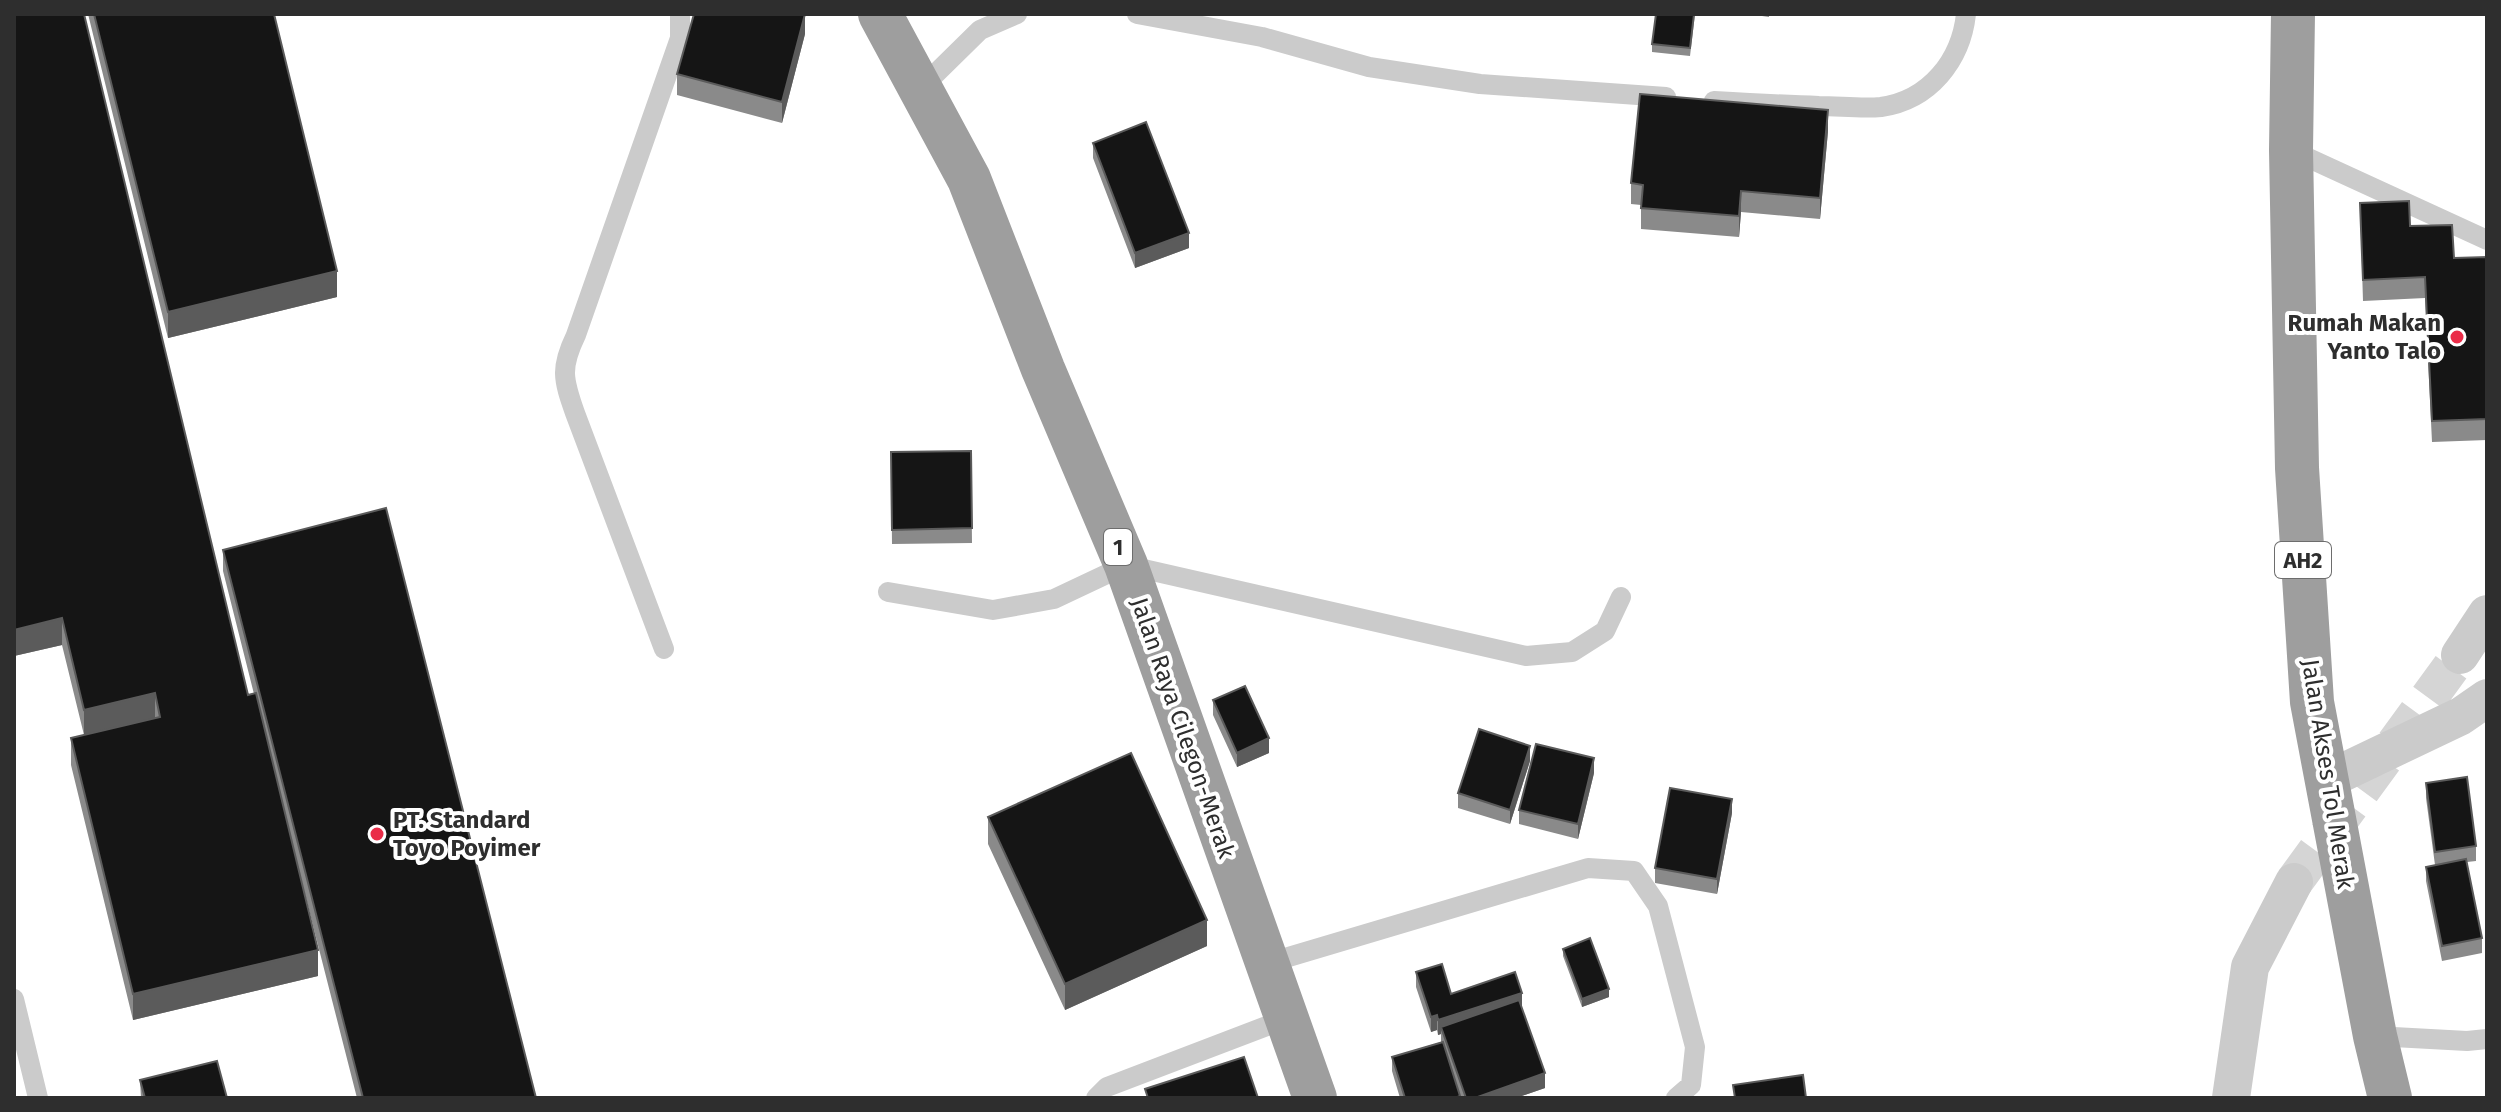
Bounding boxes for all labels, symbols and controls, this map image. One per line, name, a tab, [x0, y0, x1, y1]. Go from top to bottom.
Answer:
place label: Rumah Makan Yanto Talo	[2288, 309, 2441, 365]
marker: Rumah Makan Yanto Talo	[2448, 328, 2466, 346]
road number: 1	[1104, 529, 1132, 565]
road number: AH2	[2275, 542, 2331, 578]
street label: Jalan Raya Cilegon-Merak	[1125, 594, 1241, 863]
street label: Jalan Akses Tol Merak	[2296, 657, 2360, 892]
place label: PT. Standard Toyo Poyimer	[393, 806, 541, 862]
marker: PT. Standard Toyo Poyimer	[368, 825, 386, 843]

